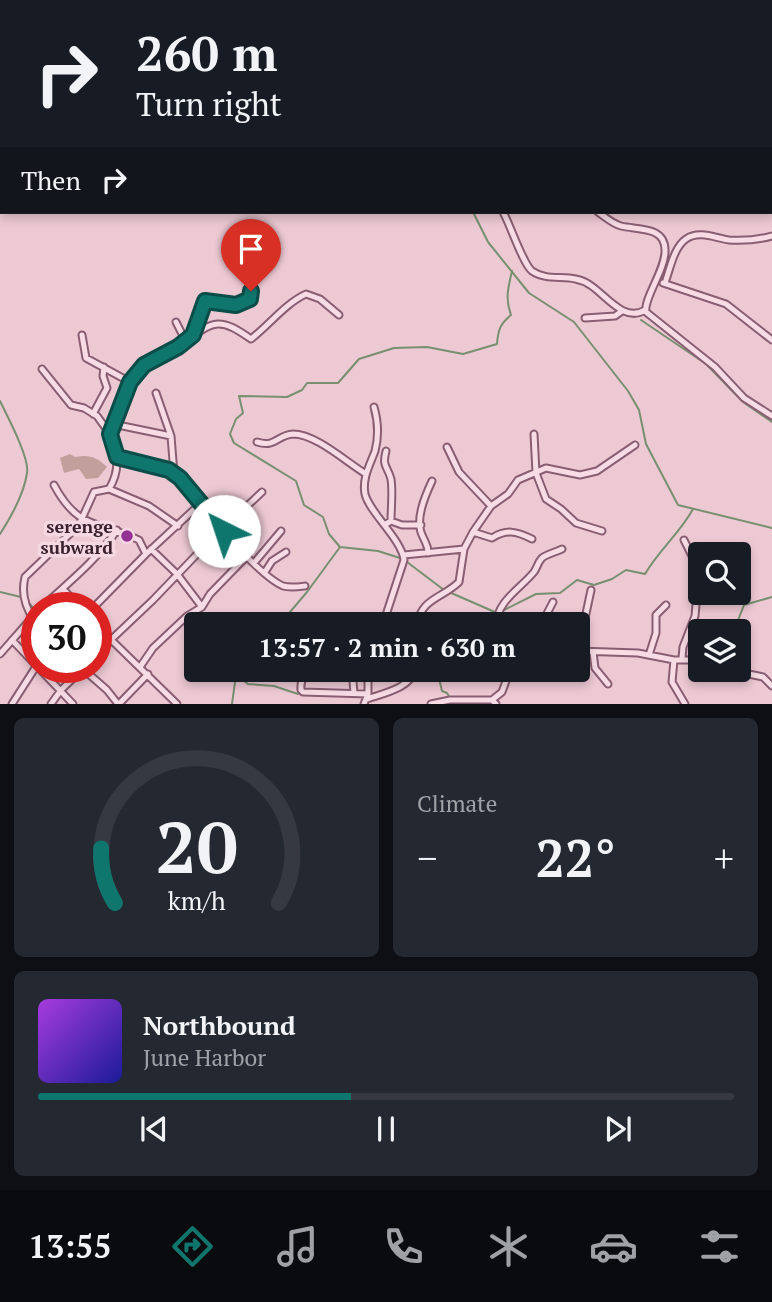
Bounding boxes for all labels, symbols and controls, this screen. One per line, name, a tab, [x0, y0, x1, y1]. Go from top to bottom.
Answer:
text: 260 m	[136, 20, 278, 85]
icon: right	[21, 28, 112, 119]
text: Turn right	[136, 83, 282, 125]
icon: right	[95, 161, 133, 199]
text: Then	[21, 163, 81, 197]
pin	[221, 219, 281, 291]
icon: arrive	[232, 230, 270, 268]
position arrow	[187, 494, 261, 568]
place label: serenge subward	[41, 514, 113, 559]
marker: serenge subward	[119, 528, 135, 544]
map controls	[688, 542, 751, 682]
button: search	[688, 542, 751, 605]
speed limit sign: 30	[21, 592, 112, 683]
button: layers	[688, 619, 751, 682]
text: 13:57 · 2 min · 630 m	[258, 630, 516, 664]
text: Climate	[417, 788, 497, 819]
text: 20	[155, 798, 238, 895]
text: 22°	[535, 823, 616, 892]
text: −	[417, 833, 437, 883]
text: +	[714, 833, 734, 883]
text: km/h	[168, 884, 226, 917]
text: Northbound	[143, 1008, 296, 1042]
text: June Harbor	[143, 1042, 266, 1073]
icon: previous	[135, 1110, 173, 1148]
icon: pause	[367, 1110, 405, 1148]
icon: next	[599, 1110, 637, 1148]
icon: directions	[168, 1222, 217, 1271]
icon: music	[273, 1222, 322, 1271]
icon: phone	[379, 1222, 428, 1271]
icon: climate	[484, 1222, 533, 1271]
icon: car	[589, 1222, 638, 1271]
icon: filters	[695, 1222, 744, 1271]
text: 13:55	[28, 1225, 111, 1267]

